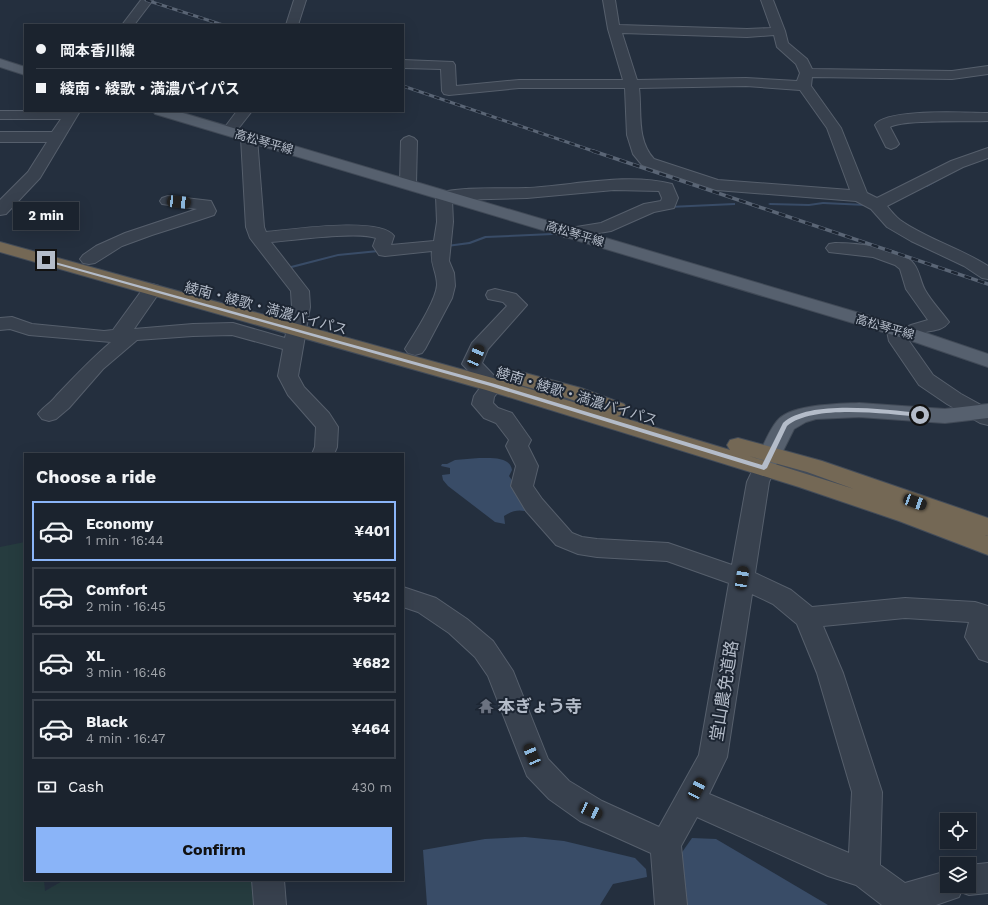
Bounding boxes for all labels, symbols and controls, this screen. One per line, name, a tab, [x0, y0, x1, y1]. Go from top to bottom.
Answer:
text: 岡本香川線	[60, 42, 135, 60]
text: 綾南・綾歌・満濃バイパス	[60, 80, 240, 98]
street label: 高松琴平線	[233, 127, 295, 157]
car	[166, 195, 192, 209]
callout: 2 min	[13, 202, 79, 230]
text: 2 min	[28, 208, 64, 223]
street label: 高松琴平線	[544, 219, 606, 249]
route end	[37, 251, 55, 269]
street label: 綾南・綾歌・満濃バイパス	[183, 279, 349, 337]
street label: 高松琴平線	[854, 312, 916, 342]
car	[466, 343, 486, 369]
street label: 綾南・綾歌・満濃バイパス	[494, 364, 660, 428]
route start	[911, 406, 929, 424]
text: Choose a ride	[36, 466, 156, 487]
car	[902, 492, 928, 512]
icon: car	[38, 513, 74, 549]
text: Economy	[86, 515, 153, 533]
text: ¥401	[354, 522, 390, 540]
text: 1 min · 16:44	[86, 533, 164, 548]
car	[734, 565, 750, 591]
icon: car	[38, 579, 74, 615]
text: Comfort	[86, 581, 147, 599]
text: ¥542	[353, 588, 390, 606]
text: 2 min · 16:45	[86, 599, 166, 614]
street label: 堂山農免道路	[706, 639, 742, 743]
icon: car	[38, 645, 74, 681]
text: XL	[86, 647, 105, 665]
text: ¥682	[352, 654, 390, 672]
text: 3 min · 16:46	[86, 665, 166, 680]
place label: 本ぎょう寺	[498, 696, 582, 716]
temple icon: 本ぎょう寺	[477, 697, 495, 715]
icon: car	[38, 711, 74, 747]
text: Black	[86, 713, 128, 731]
text: ¥464	[351, 720, 390, 738]
text: 4 min · 16:47	[86, 731, 165, 746]
car	[522, 742, 542, 768]
icon: cash	[36, 776, 58, 798]
car	[686, 776, 708, 802]
text: Cash	[68, 778, 104, 796]
text: 430 m	[352, 780, 392, 795]
car	[578, 800, 604, 822]
map controls	[940, 813, 976, 893]
button: locate	[940, 813, 976, 849]
button: Confirm	[36, 827, 392, 873]
button: layers	[940, 857, 976, 893]

